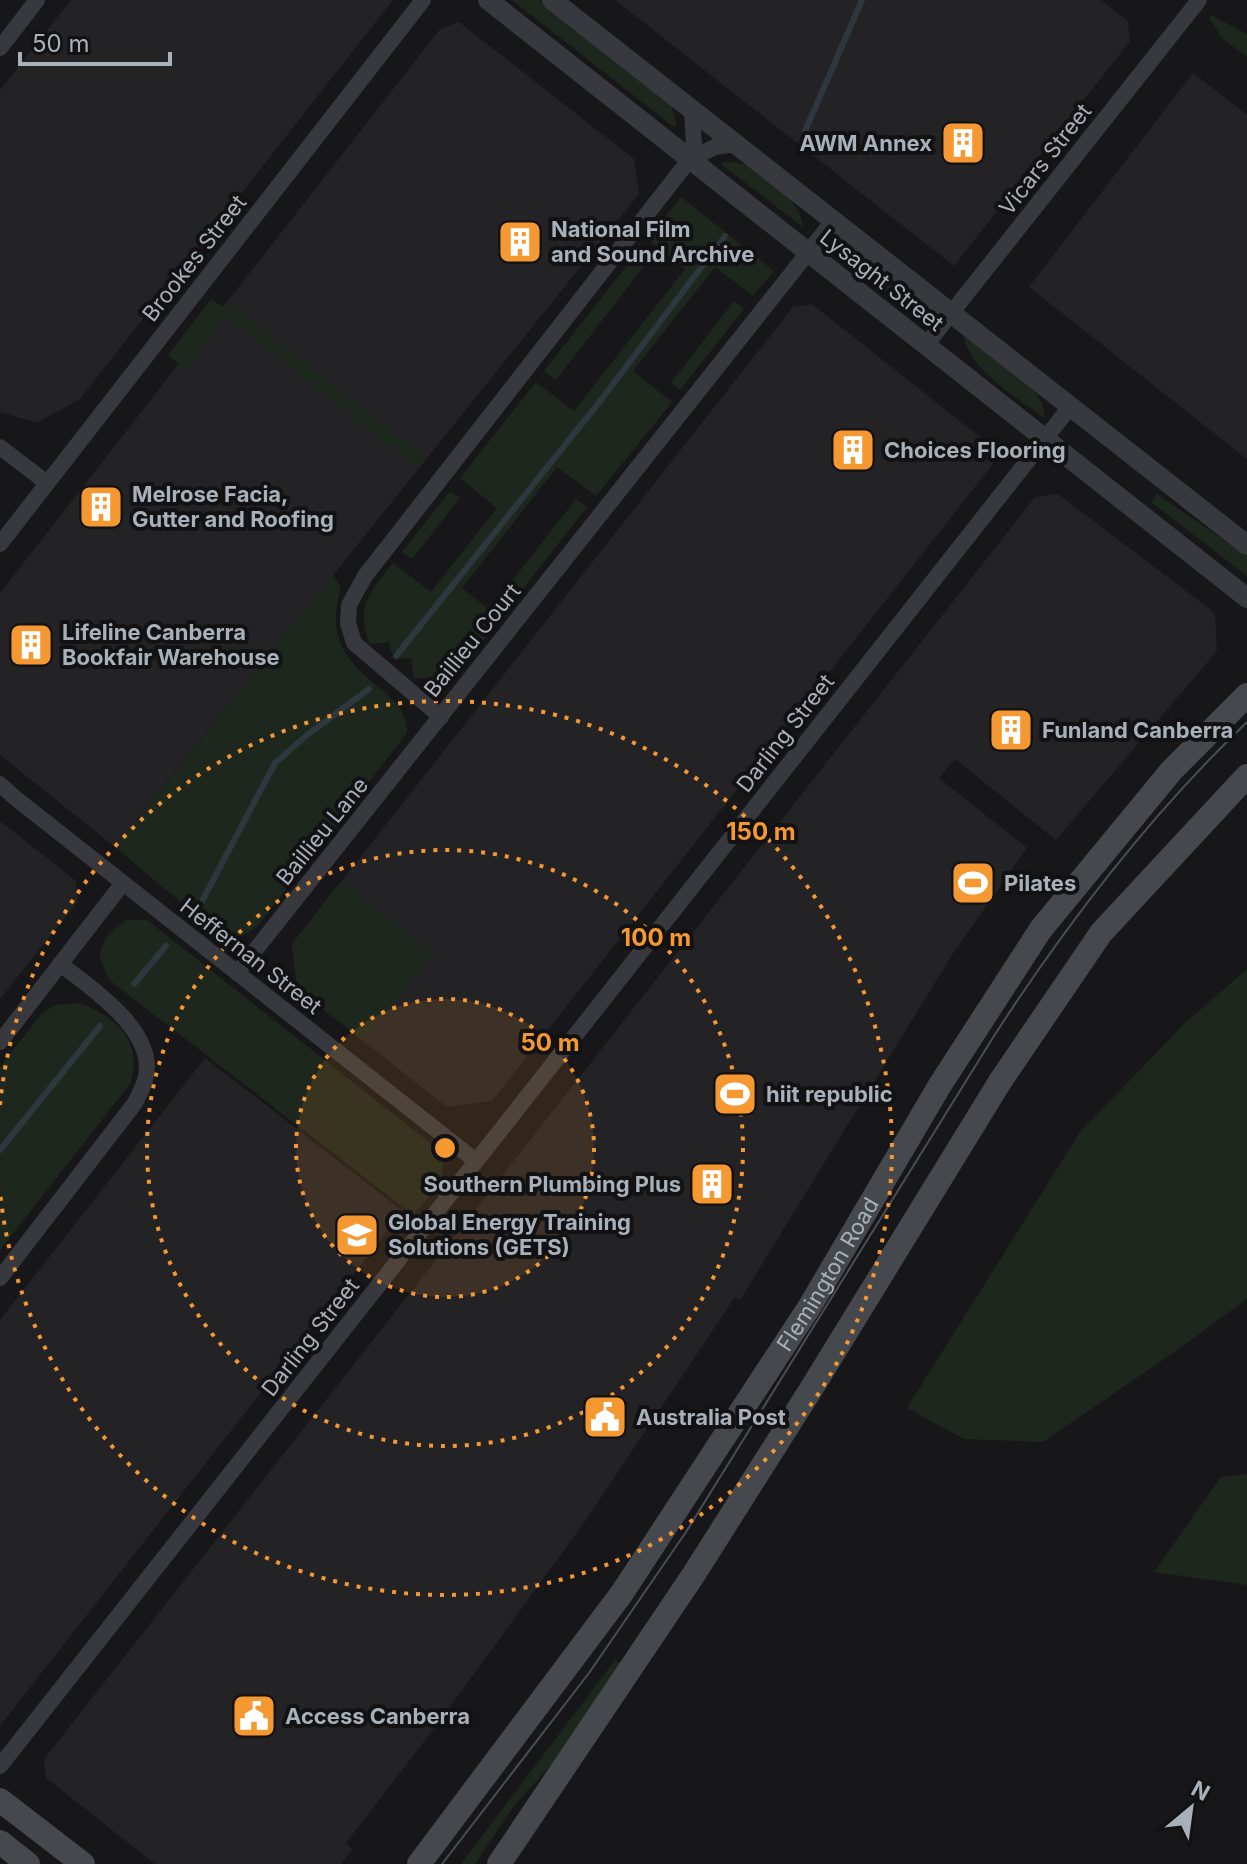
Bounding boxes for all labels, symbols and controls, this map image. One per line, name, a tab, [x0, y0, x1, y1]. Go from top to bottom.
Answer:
scale bar	[20, 16, 170, 66]
text: 50 m	[32, 29, 90, 58]
street label: Vicars Street	[994, 98, 1096, 220]
building icon: AWM Annex	[939, 119, 987, 167]
place label: AWM Annex	[799, 130, 932, 156]
street label: Brookes Street	[137, 190, 251, 326]
place label: National Film and Sound Archive	[551, 216, 754, 267]
building icon: National Film and Sound Archive	[496, 218, 544, 266]
street label: Lysaght Street	[815, 224, 949, 336]
building icon: Choices Flooring	[829, 426, 877, 474]
place label: Choices Flooring	[884, 437, 1066, 463]
place label: Melrose Facia, Gutter and Roofing	[132, 481, 334, 532]
building icon: Melrose Facia, Gutter and Roofing	[77, 483, 125, 531]
street label: Baillieu Court	[418, 578, 526, 702]
place label: Lifeline Canberra Bookfair Warehouse	[62, 619, 280, 670]
building icon: Lifeline Canberra Bookfair Warehouse	[7, 621, 55, 669]
street label: Darling Street	[731, 669, 839, 797]
building icon: Funland Canberra	[987, 706, 1035, 754]
place label: Funland Canberra	[1042, 717, 1233, 743]
street label: Baillieu Lane	[271, 772, 373, 890]
text: 150 m	[726, 817, 796, 846]
sports icon: Pilates	[949, 859, 997, 907]
place label: Pilates	[1004, 870, 1076, 896]
street label: Heffernan Street	[175, 893, 327, 1019]
text: 100 m	[621, 923, 691, 952]
text: 50 m	[520, 1028, 580, 1057]
sports icon: hiit republic	[711, 1070, 759, 1118]
place label: hiit republic	[766, 1081, 893, 1107]
centre of rings	[431, 1134, 459, 1162]
building icon: Southern Plumbing Plus	[688, 1160, 736, 1208]
place label: Southern Plumbing Plus	[424, 1171, 681, 1197]
street label: Flemington Road	[771, 1193, 884, 1356]
place label: Global Energy Training Solutions (GETS)	[388, 1209, 631, 1260]
school or university icon: Global Energy Training Solutions (GETS)	[333, 1211, 381, 1259]
street label: Darling Street	[256, 1273, 364, 1401]
public building icon: Australia Post	[581, 1393, 629, 1441]
place label: Australia Post	[636, 1404, 786, 1430]
public building icon: Access Canberra	[230, 1692, 278, 1740]
place label: Access Canberra	[285, 1703, 470, 1729]
north arrow	[1151, 1768, 1231, 1848]
text: N	[1187, 1775, 1214, 1806]

